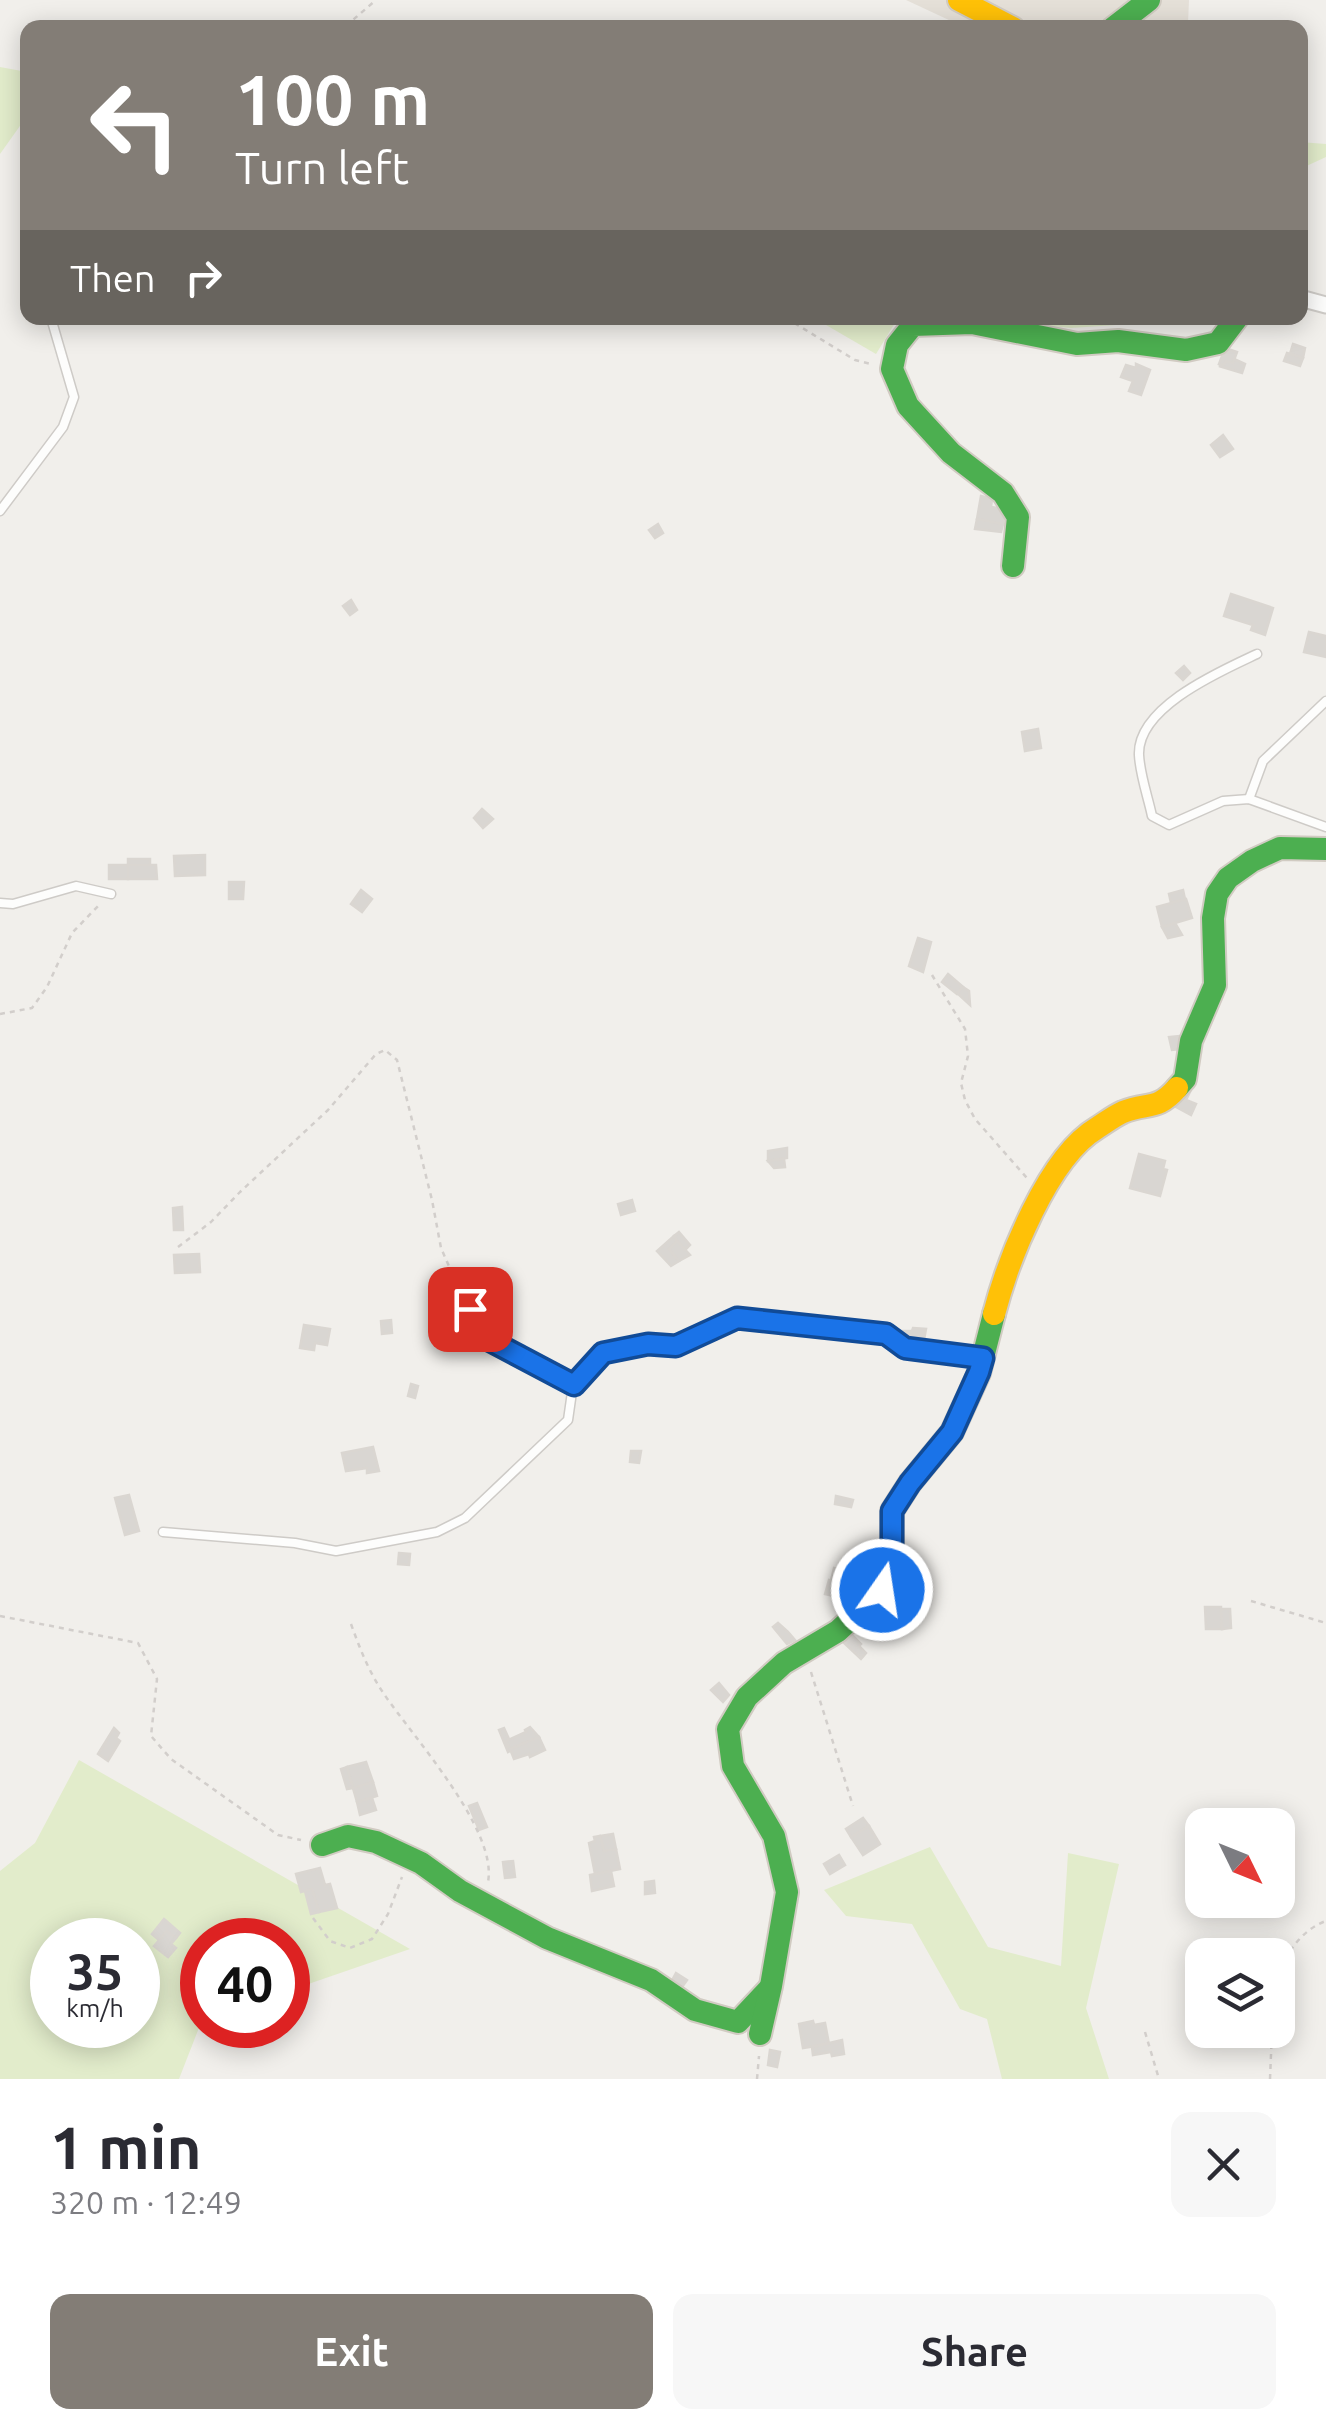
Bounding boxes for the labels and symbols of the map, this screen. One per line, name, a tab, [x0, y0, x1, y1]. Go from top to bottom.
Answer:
pin	[428, 1267, 513, 1352]
position arrow	[830, 1538, 934, 1642]
north arrow	[1185, 1808, 1295, 1918]
speed limit sign: 40	[180, 1918, 310, 2048]

